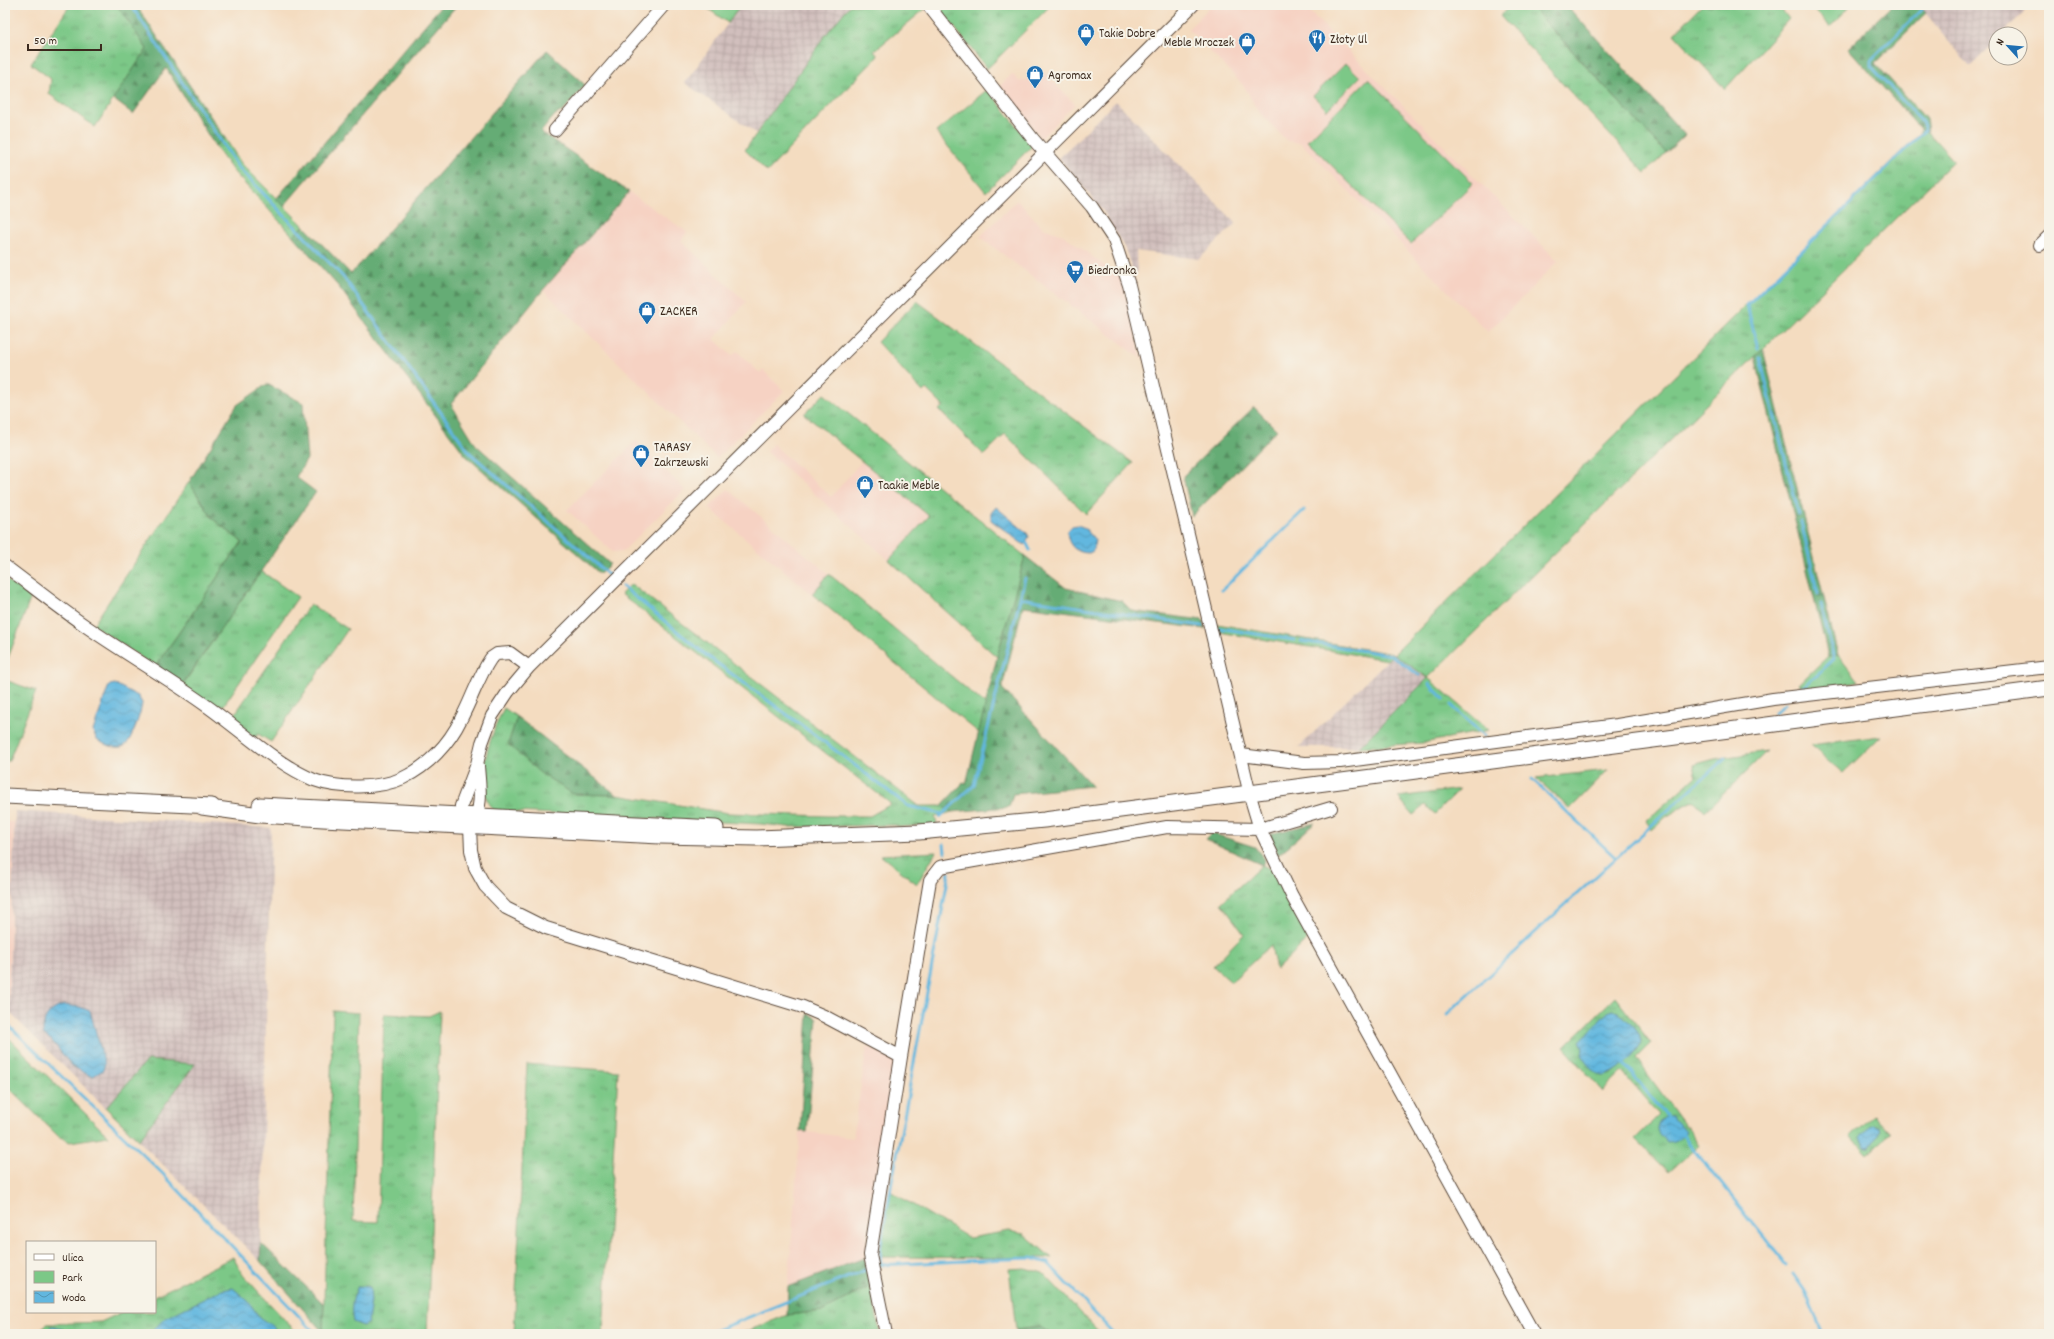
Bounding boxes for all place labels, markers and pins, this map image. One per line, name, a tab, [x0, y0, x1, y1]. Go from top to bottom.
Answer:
shop icon: Takie Dobre	[1076, 22, 1096, 47]
place label: Takie Dobre	[1099, 25, 1156, 44]
restaurant icon: Złoty Ul	[1307, 28, 1327, 53]
shop icon: Meble Mroczek	[1237, 31, 1257, 56]
place label: Złoty Ul	[1330, 31, 1367, 50]
place label: Meble Mroczek	[1164, 34, 1234, 53]
shop icon: Agromax	[1025, 64, 1045, 89]
place label: Agromax	[1048, 67, 1091, 86]
supermarket icon: Biedronka	[1065, 259, 1085, 284]
place label: Biedronka	[1088, 262, 1137, 281]
shop icon: ZACKER	[637, 300, 657, 325]
place label: ZACKER	[660, 303, 698, 322]
place label: TARASY Zakrzewski	[654, 439, 709, 473]
shop icon: TARASY Zakrzewski	[631, 443, 651, 468]
shop icon: Taakie Meble	[855, 474, 875, 499]
place label: Taakie Meble	[878, 477, 940, 496]

